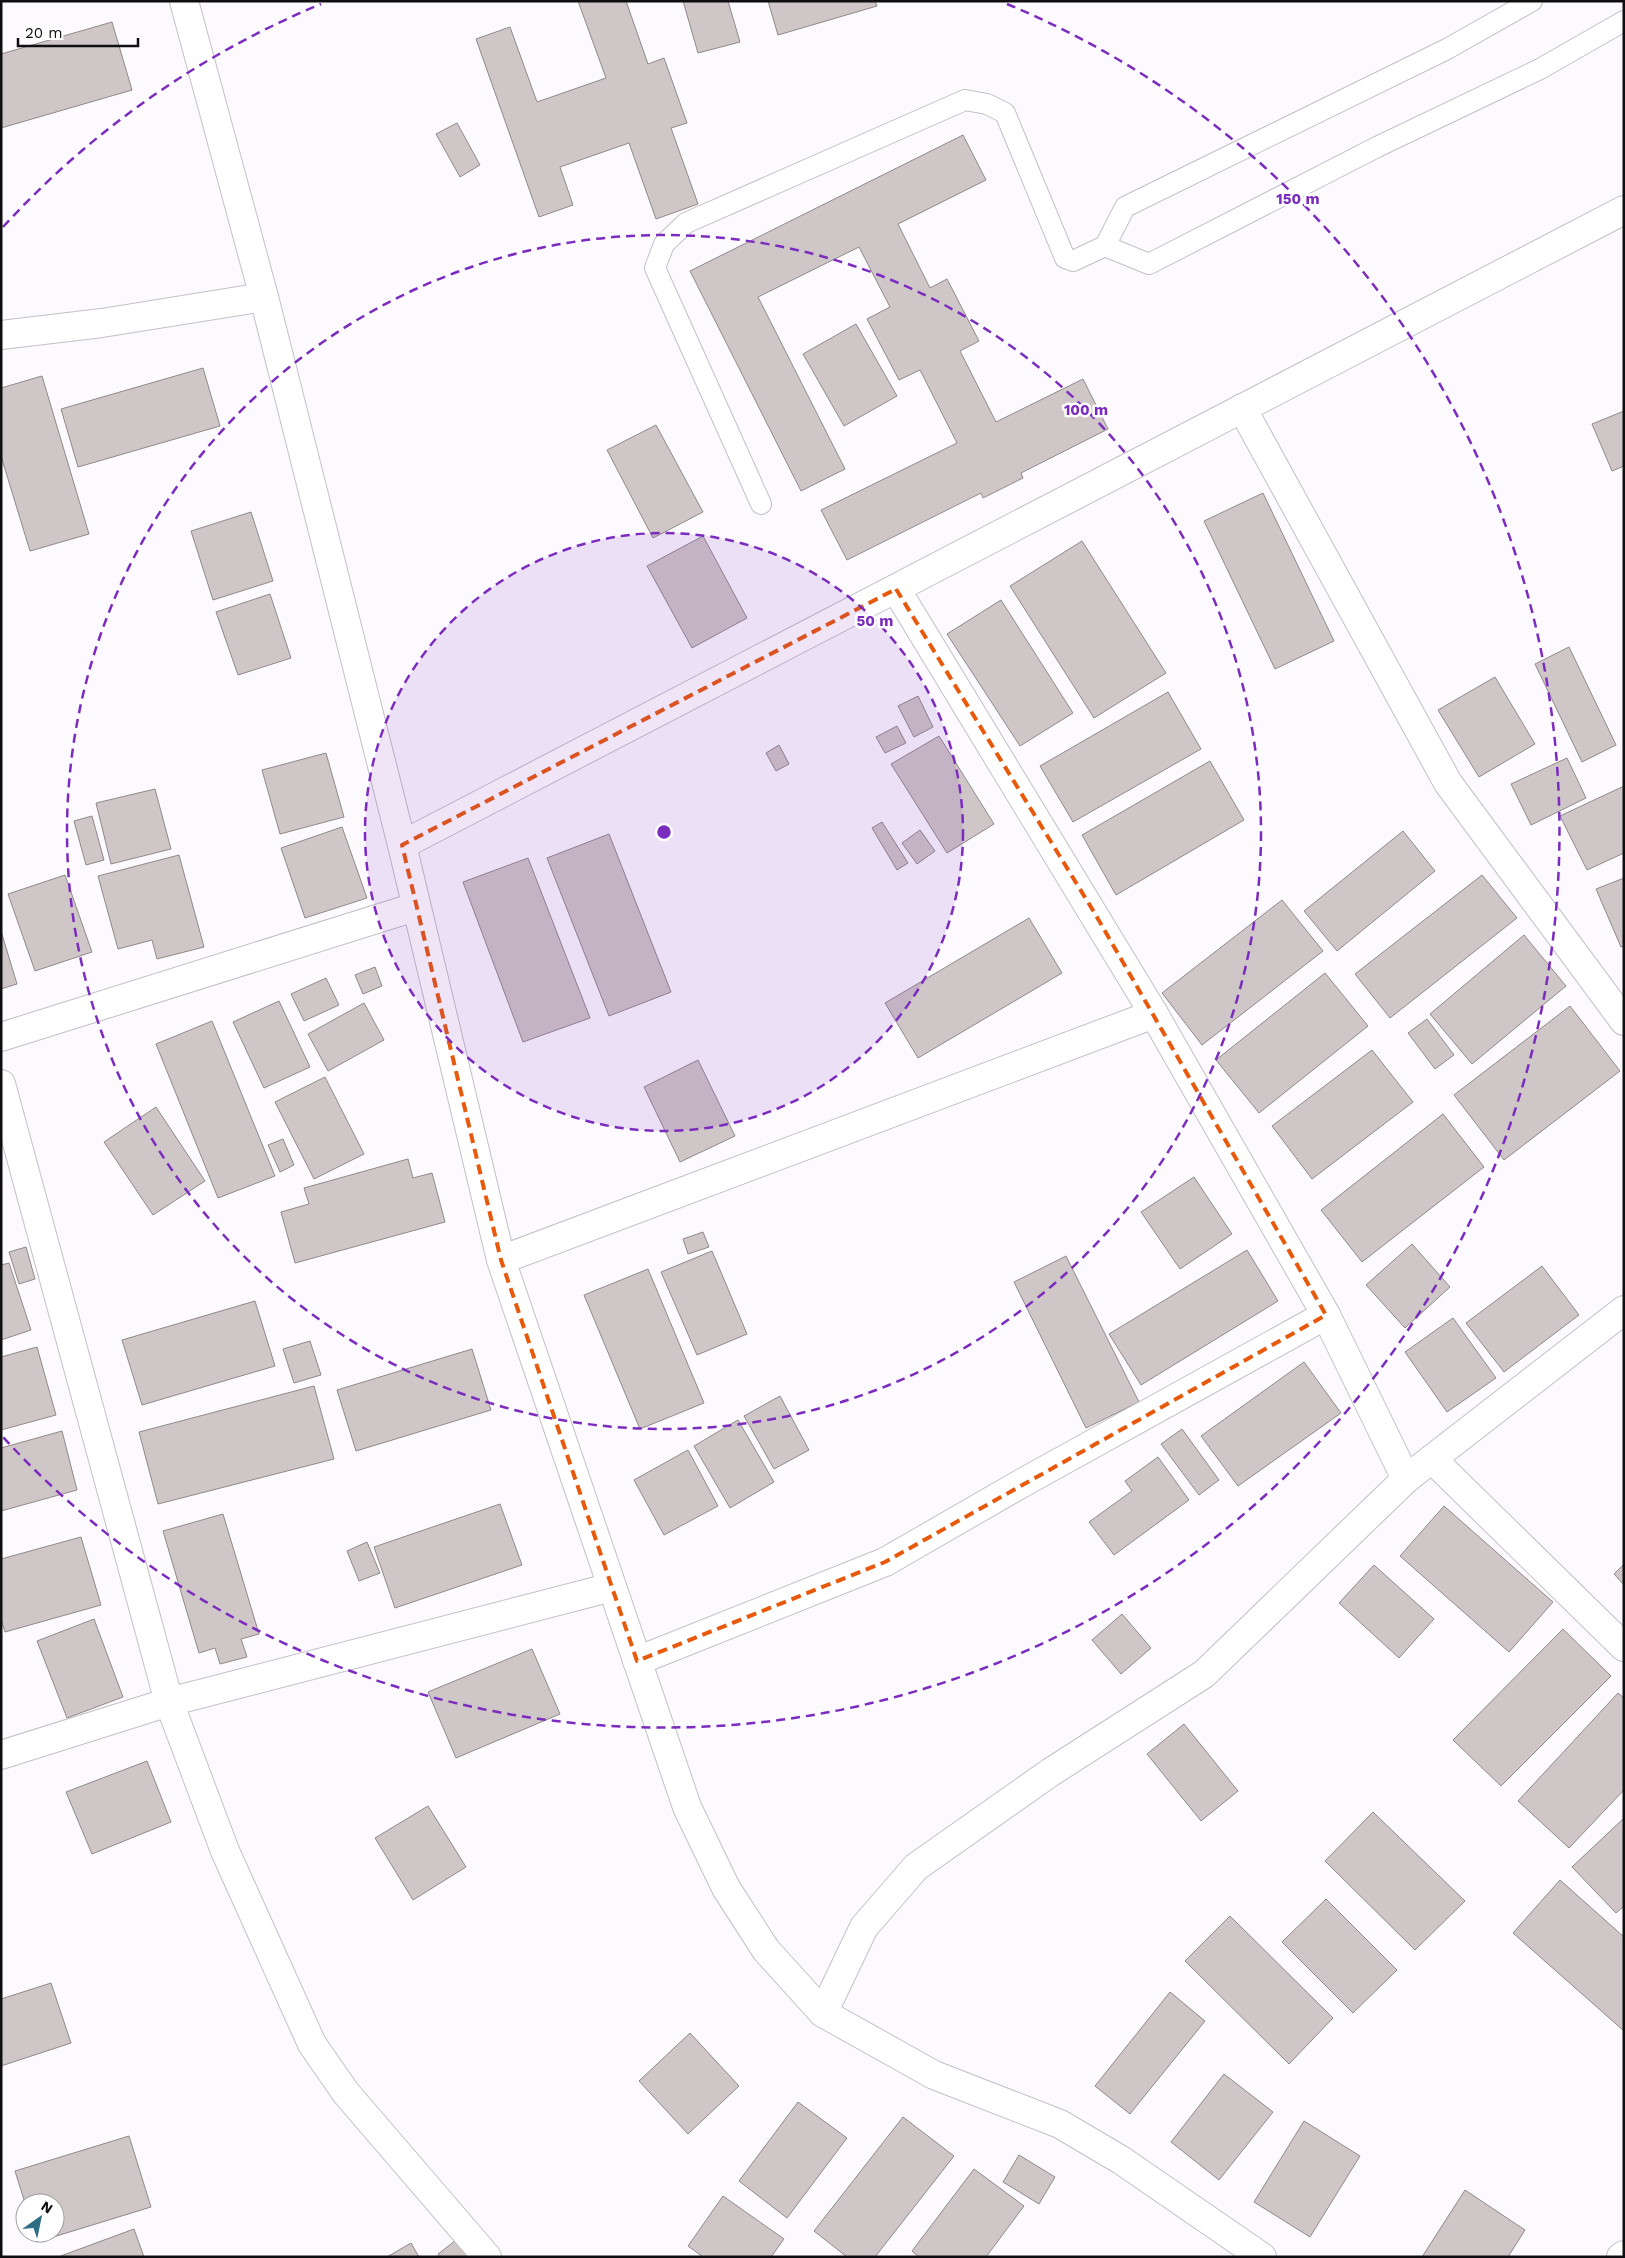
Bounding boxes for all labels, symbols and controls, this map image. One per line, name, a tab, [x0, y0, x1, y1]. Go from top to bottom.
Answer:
scale bar	[18, 15, 138, 47]
text: 20 m	[25, 24, 63, 42]
text: 150 m	[1276, 190, 1320, 208]
text: 100 m	[1064, 401, 1108, 419]
text: 50 m	[857, 612, 893, 630]
centre of rings	[655, 823, 673, 841]
north arrow	[15, 2193, 65, 2243]
text: N	[38, 2198, 56, 2217]

